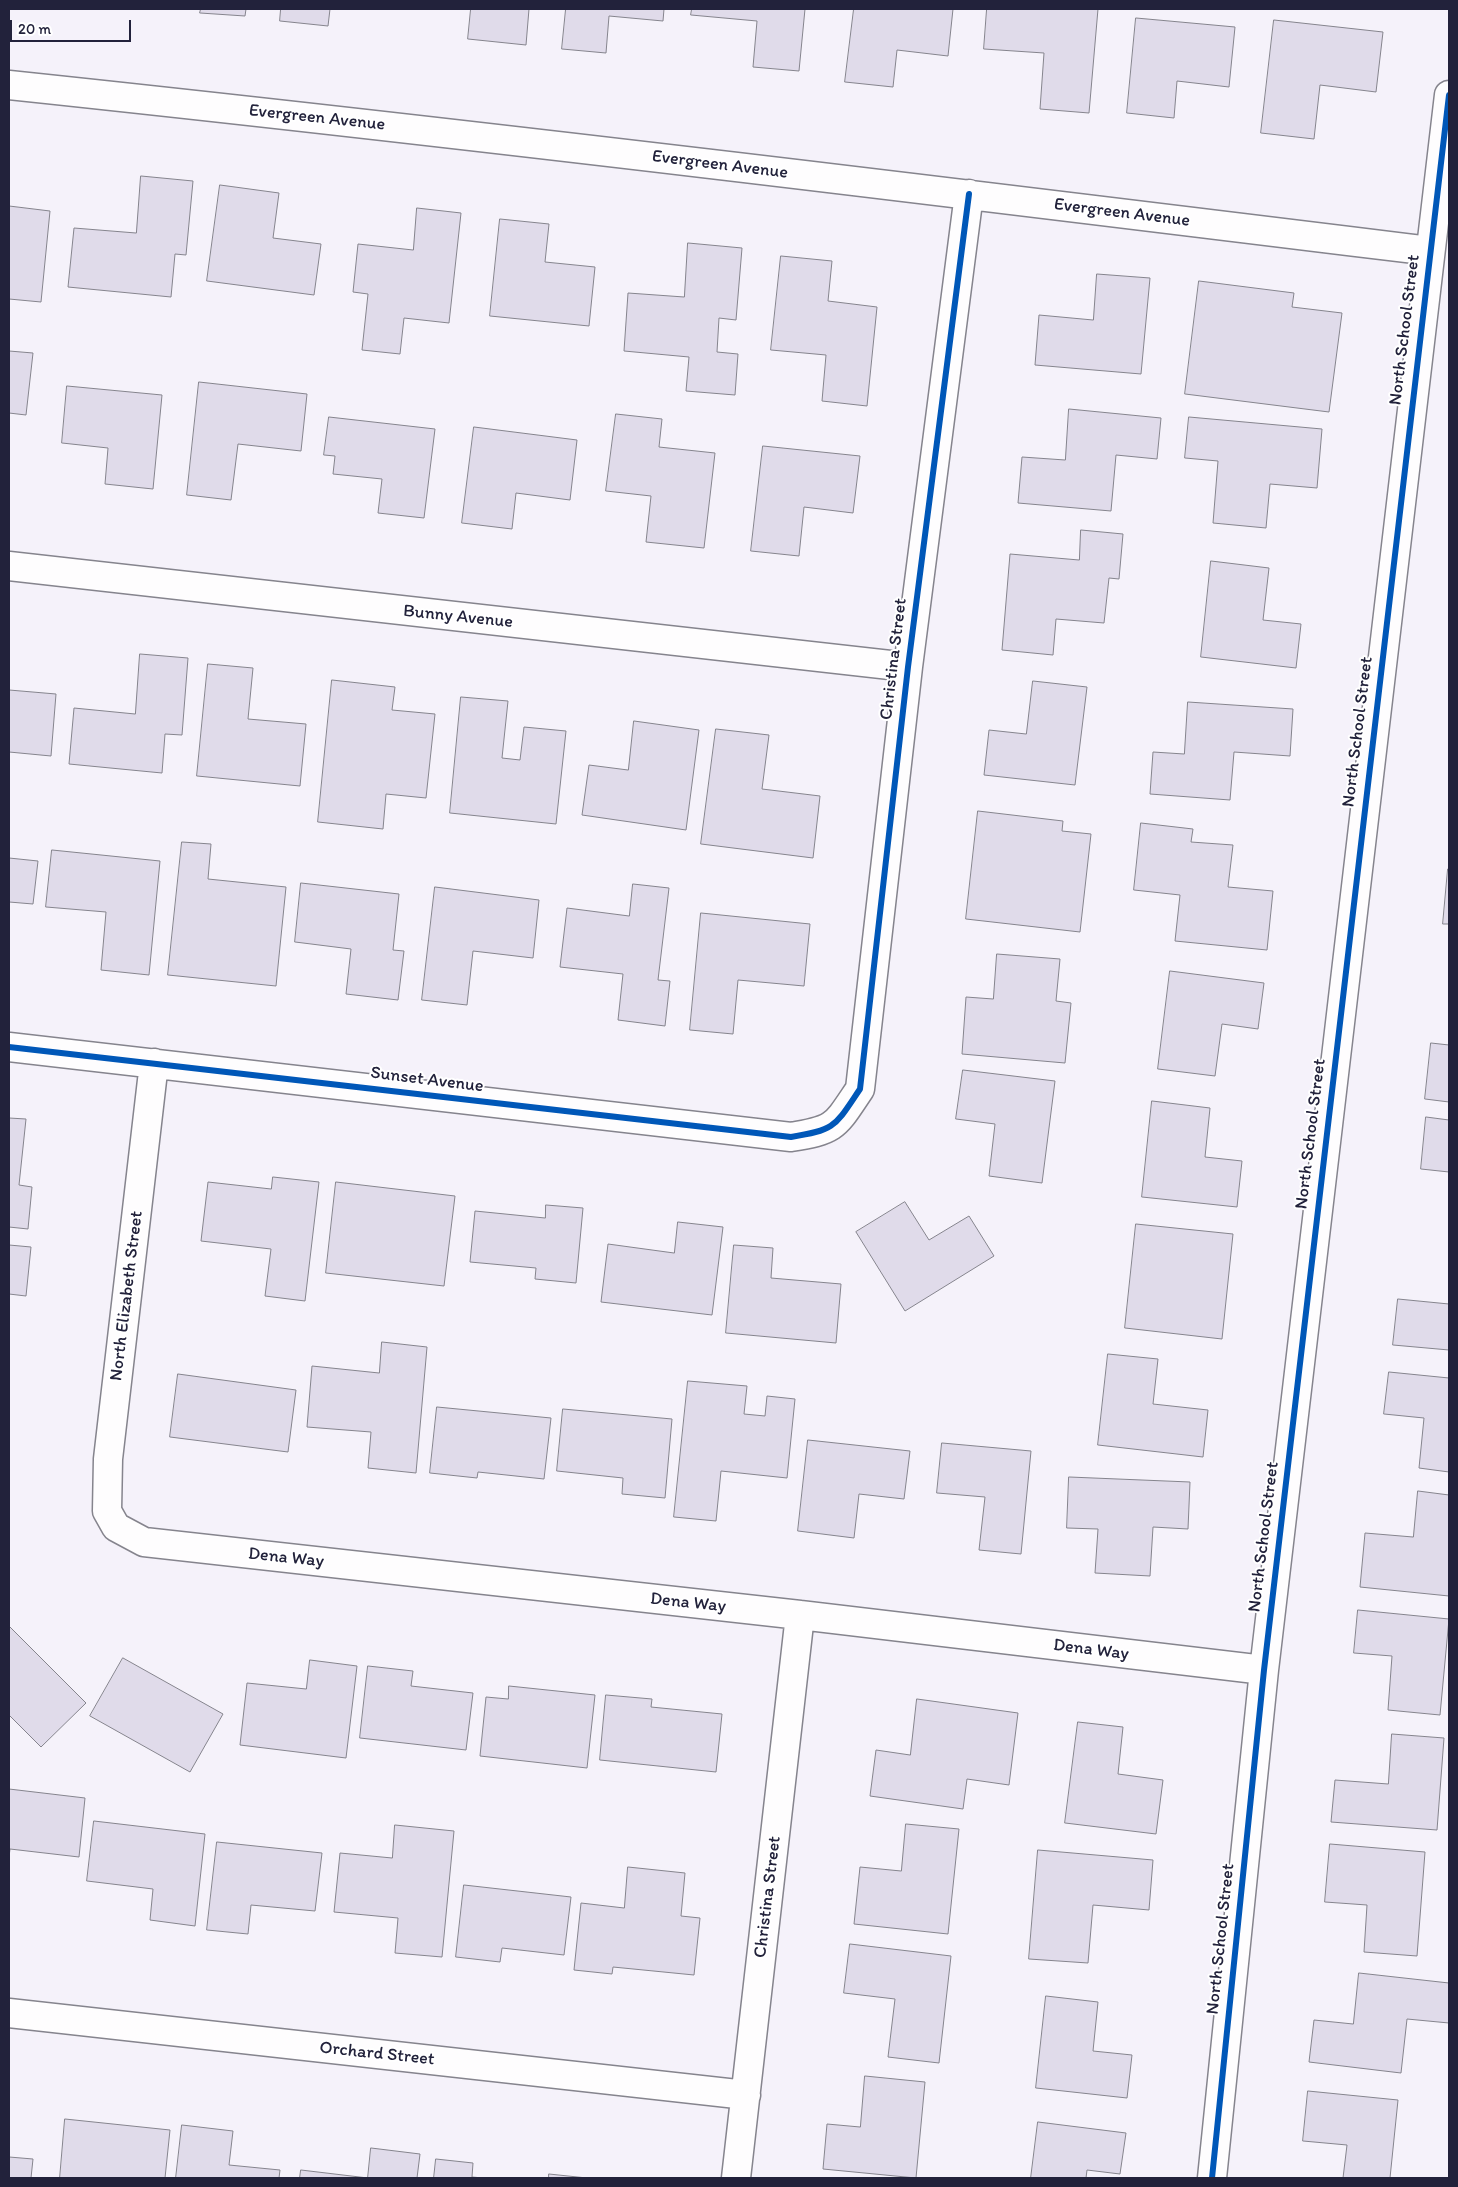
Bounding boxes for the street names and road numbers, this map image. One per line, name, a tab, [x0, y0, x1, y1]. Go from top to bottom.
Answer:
street label: Evergreen Avenue	[248, 100, 386, 136]
street label: Evergreen Avenue	[651, 146, 789, 184]
street label: Evergreen Avenue	[1053, 194, 1191, 232]
street label: North School Street	[1385, 253, 1425, 407]
street label: Christina Street	[876, 597, 912, 721]
street label: Bunny Avenue	[402, 600, 514, 634]
street label: North School Street	[1338, 655, 1378, 809]
street label: North School Street	[1291, 1057, 1331, 1211]
street label: Sunset Avenue	[369, 1062, 485, 1098]
street label: North Elizabeth Street	[106, 1210, 148, 1382]
street label: North School Street	[1244, 1460, 1284, 1614]
street label: Dena Way	[247, 1543, 325, 1573]
street label: Dena Way	[649, 1588, 727, 1618]
street label: Dena Way	[1052, 1635, 1130, 1665]
street label: Christina Street	[750, 1835, 786, 1959]
street label: North School Street	[1202, 1862, 1240, 2016]
street label: Orchard Street	[318, 2037, 436, 2071]

